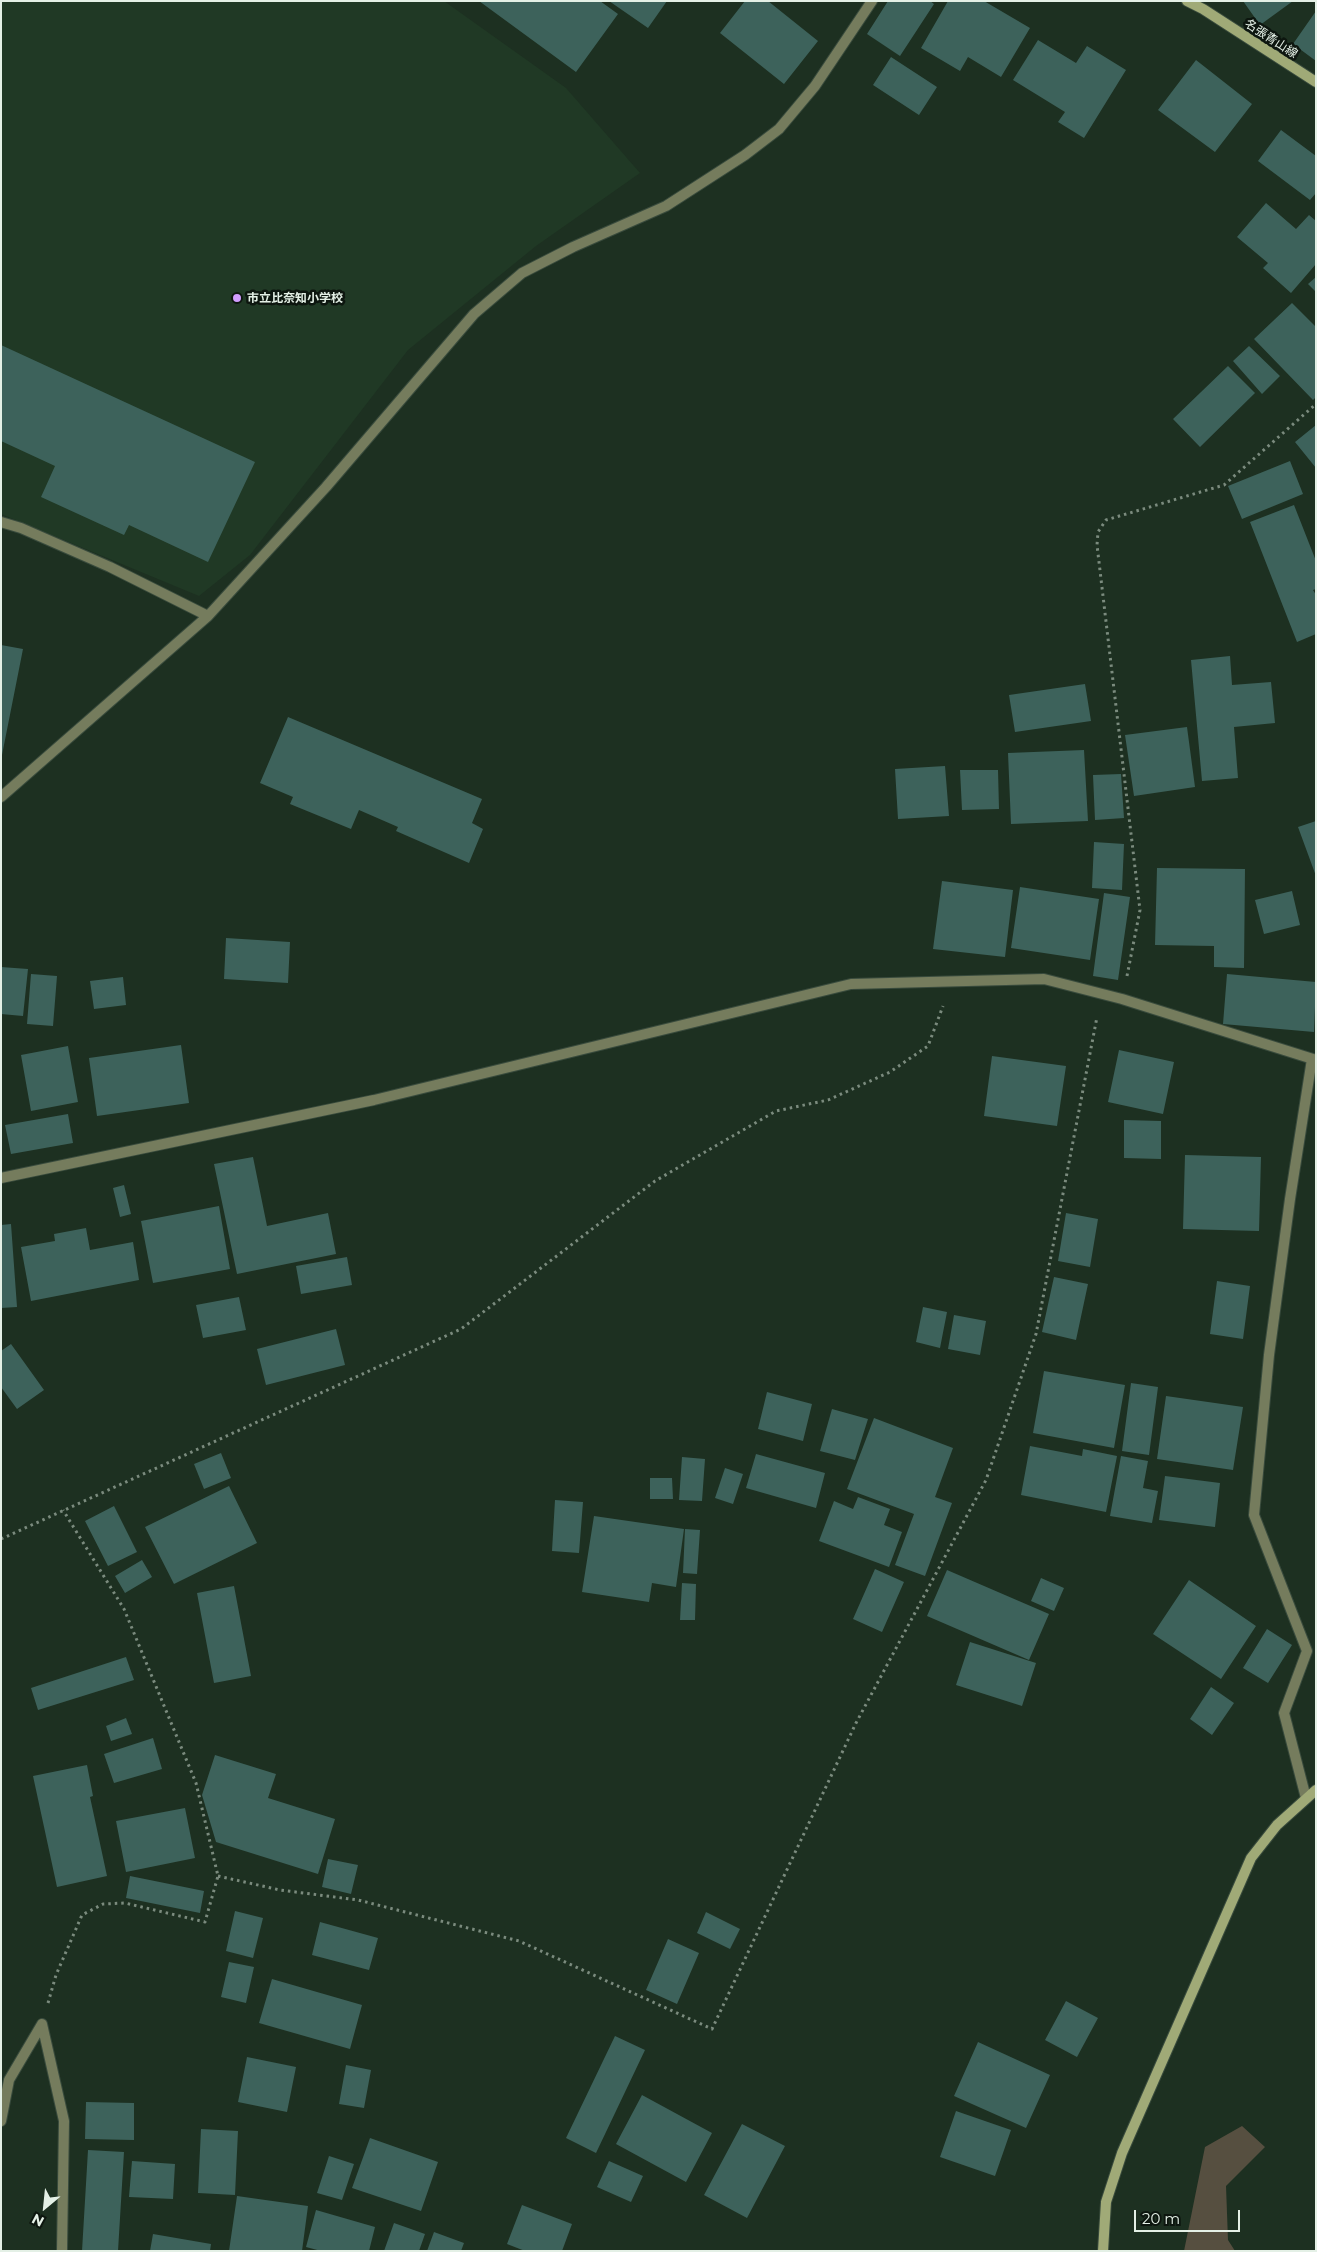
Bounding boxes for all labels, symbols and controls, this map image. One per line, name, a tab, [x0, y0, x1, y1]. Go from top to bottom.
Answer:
street label: 名張青山線	[1242, 17, 1300, 61]
place label: 市立比奈知小学校	[247, 291, 343, 305]
marker: 市立比奈知小学校	[231, 292, 243, 304]
north arrow	[20, 2182, 70, 2232]
scale bar	[1137, 2200, 1243, 2232]
text: 20 m	[1142, 2209, 1180, 2228]
text: N	[29, 2210, 47, 2231]

